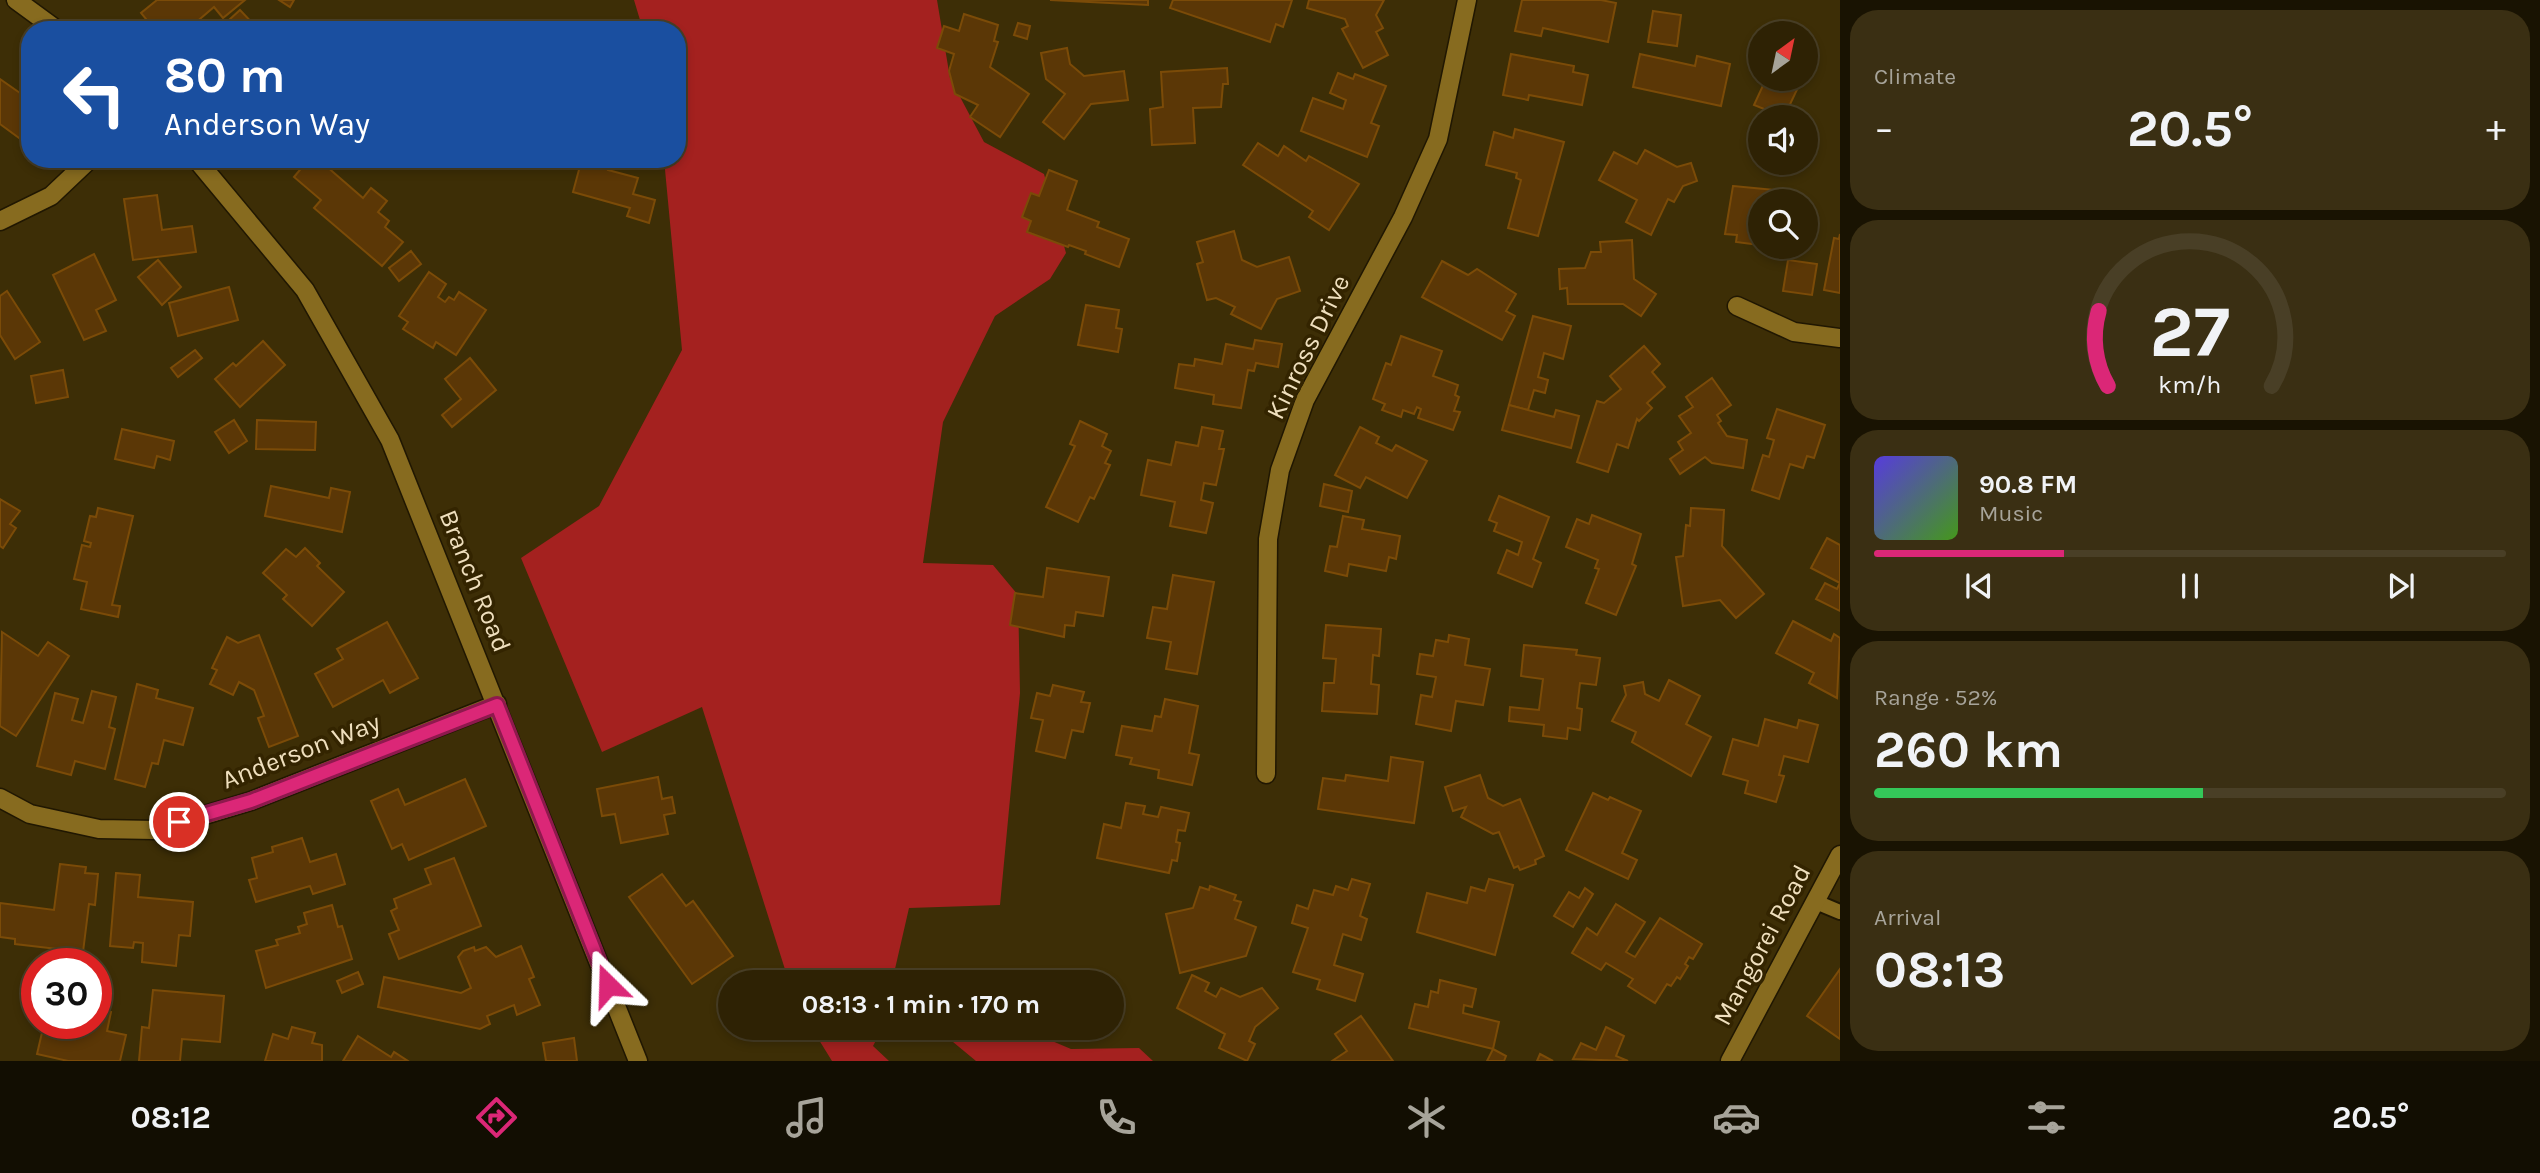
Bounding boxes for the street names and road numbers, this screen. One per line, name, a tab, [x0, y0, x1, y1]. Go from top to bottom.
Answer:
street label: Kinross Drive	[1260, 270, 1356, 424]
street label: Branch Road	[432, 505, 518, 657]
street label: Anderson Way	[217, 707, 385, 795]
street label: Mangorei Road	[1707, 859, 1817, 1031]

